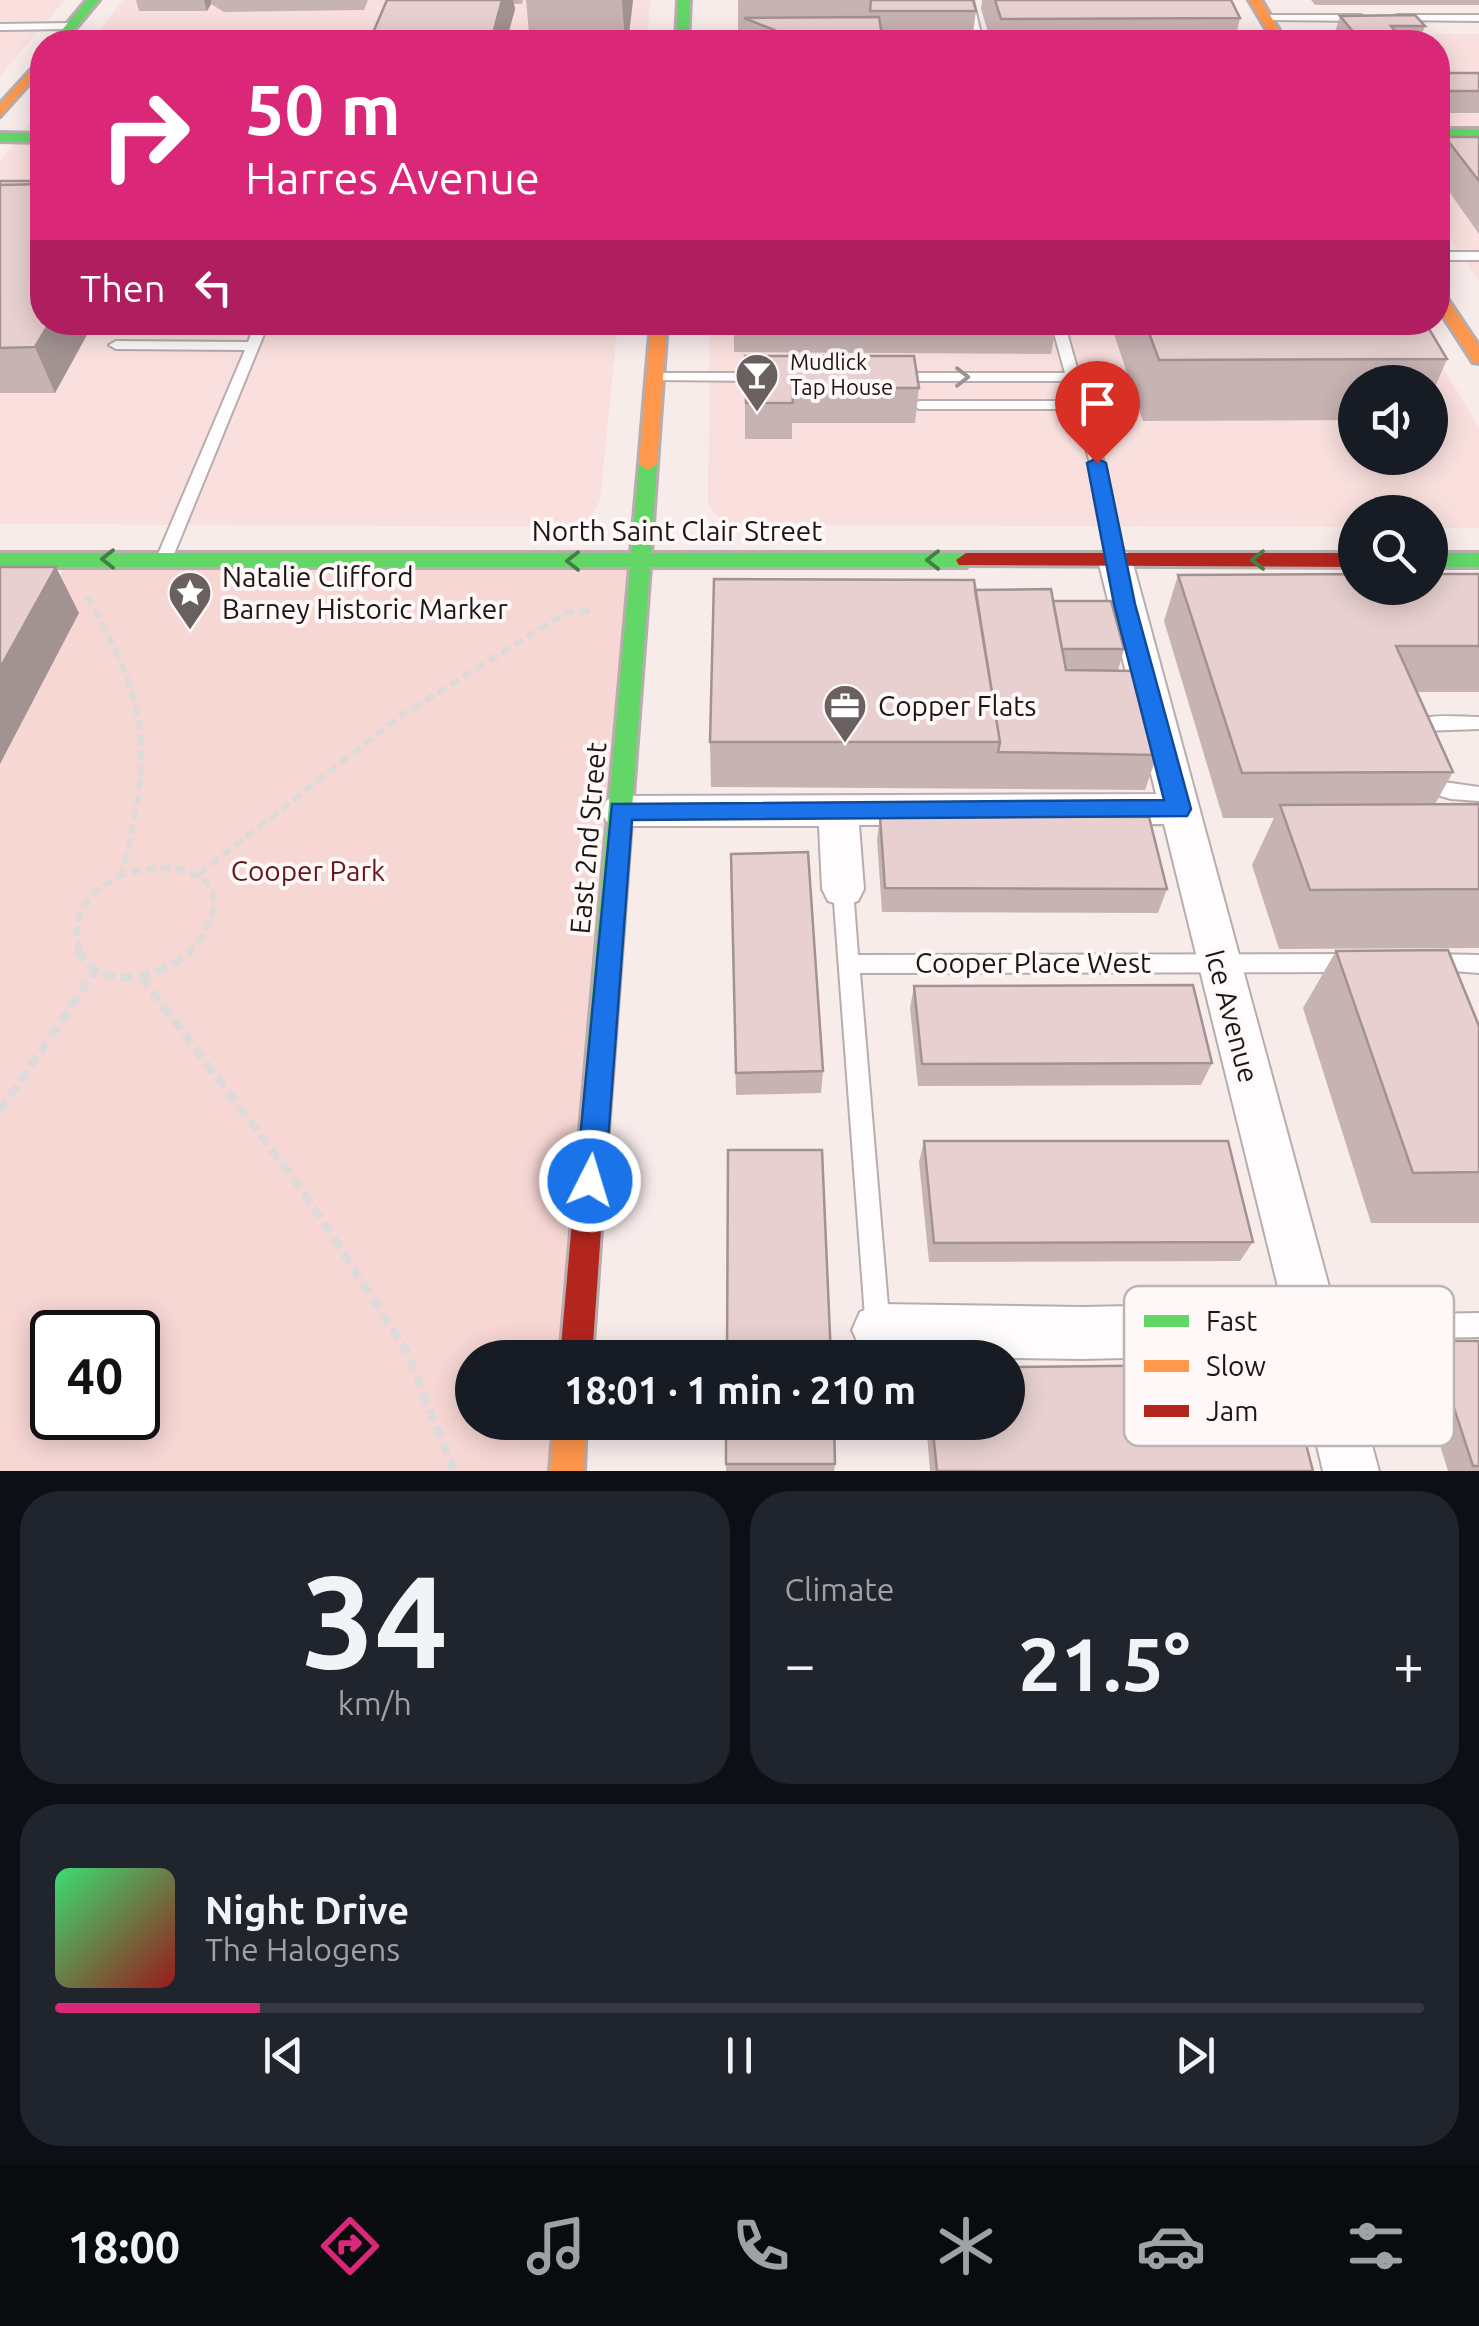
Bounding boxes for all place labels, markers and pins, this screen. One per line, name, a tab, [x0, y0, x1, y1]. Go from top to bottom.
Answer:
place label: Mudlick Tap House	[790, 349, 893, 399]
bar icon: Mudlick Tap House	[734, 352, 780, 413]
pin	[1055, 361, 1140, 464]
place label: Natalie Clifford Barney Historic Marker	[222, 561, 508, 624]
place icon: Natalie Clifford Barney Historic Marker	[167, 570, 213, 631]
office icon: Copper Flats	[822, 683, 868, 744]
place label: Copper Flats	[878, 690, 1036, 721]

